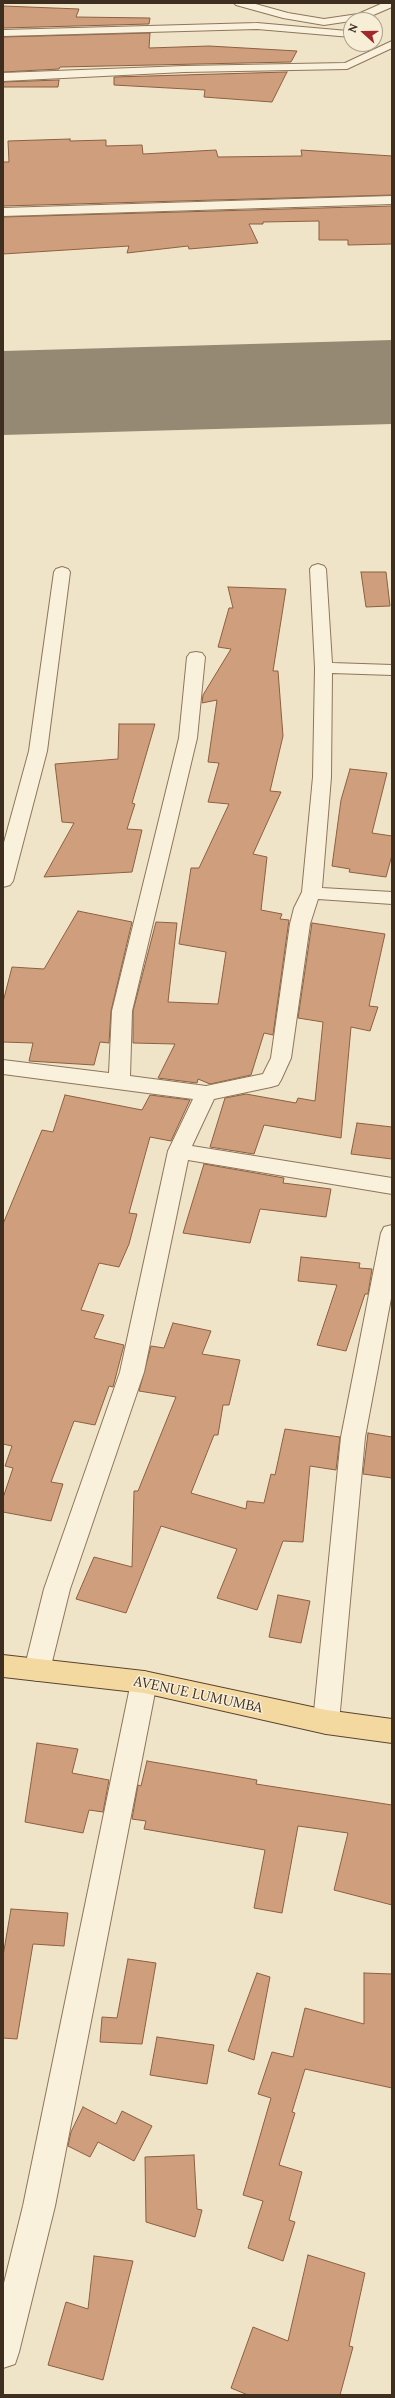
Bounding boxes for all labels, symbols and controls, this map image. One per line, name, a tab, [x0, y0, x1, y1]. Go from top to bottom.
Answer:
north arrow	[343, 12, 383, 52]
text: N	[345, 22, 361, 35]
street label: AVENUE LUMUMBA	[132, 1673, 264, 1717]

